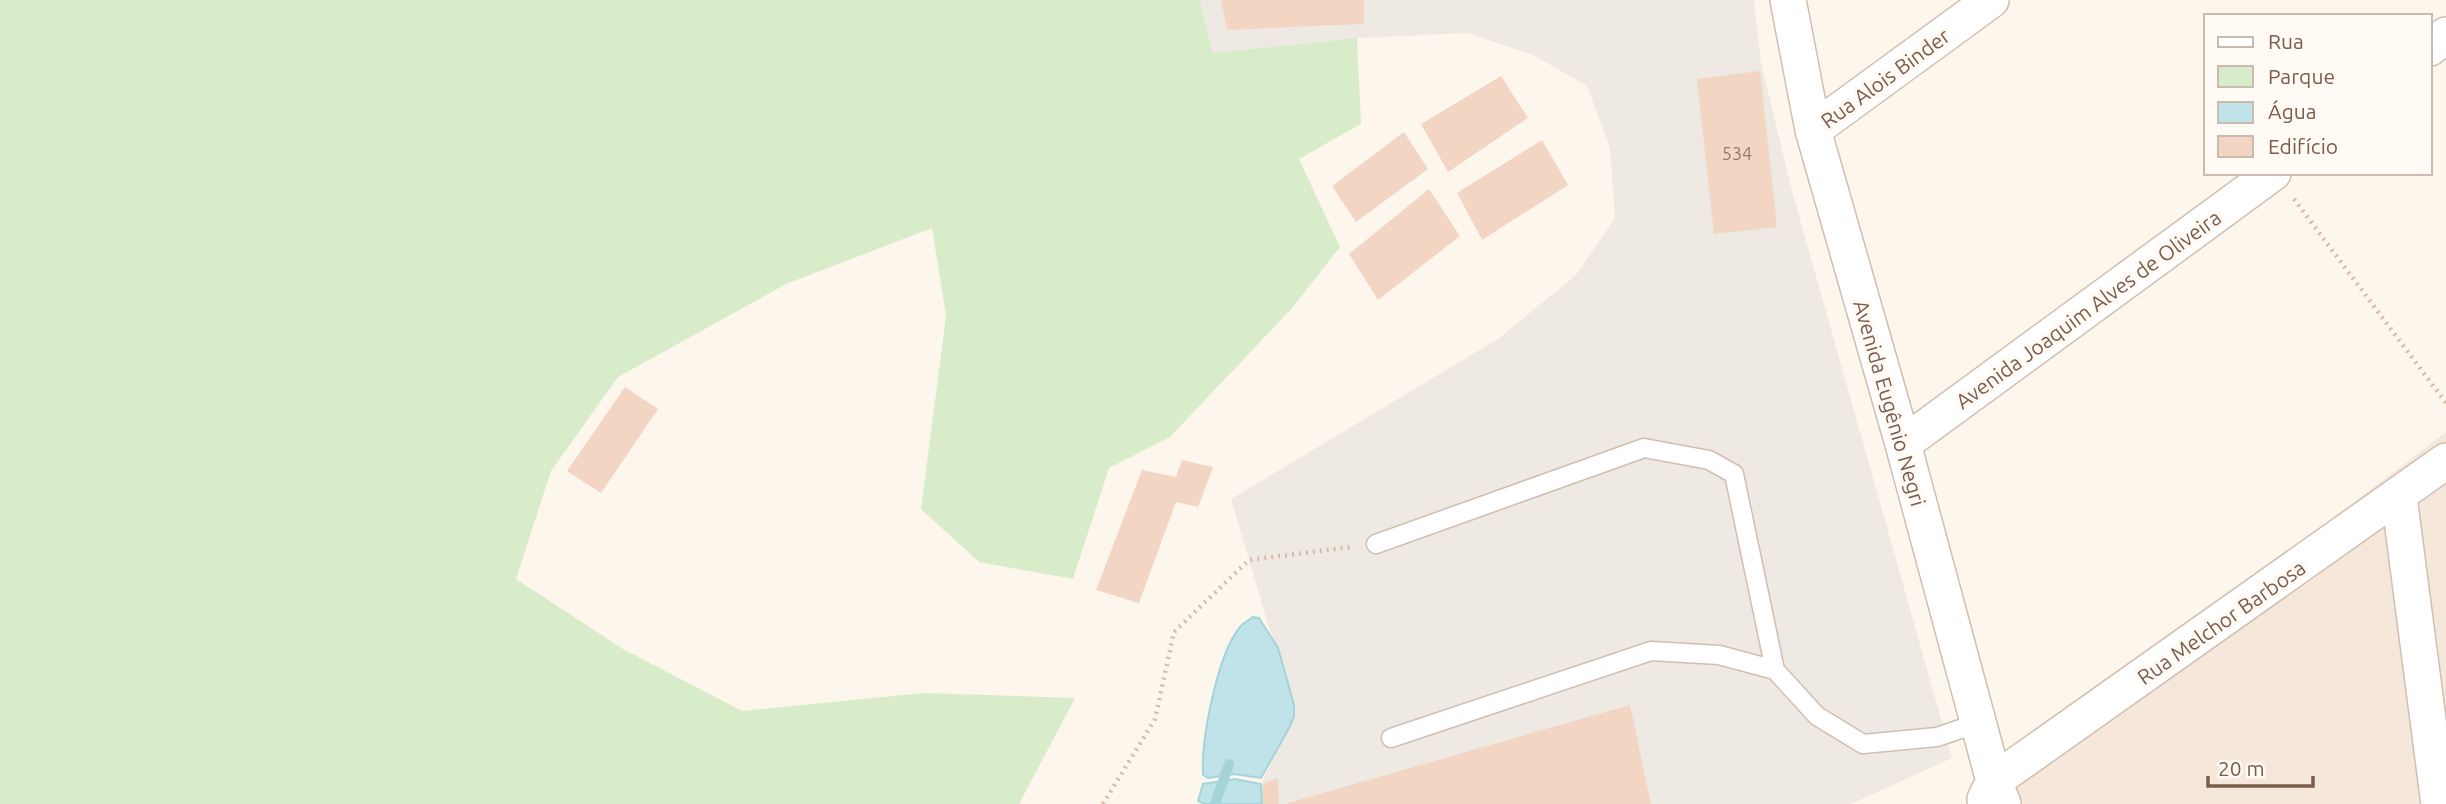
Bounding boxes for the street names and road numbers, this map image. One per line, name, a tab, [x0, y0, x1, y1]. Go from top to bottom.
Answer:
street label: Rua Alois Binder	[1816, 23, 1954, 133]
street label: Avenida Joaquim Alves de Oliveira	[1951, 205, 2225, 413]
street label: Avenida Eugênio Negri	[1849, 297, 1931, 509]
street label: Rua Melchor Barbosa	[2132, 555, 2310, 689]

